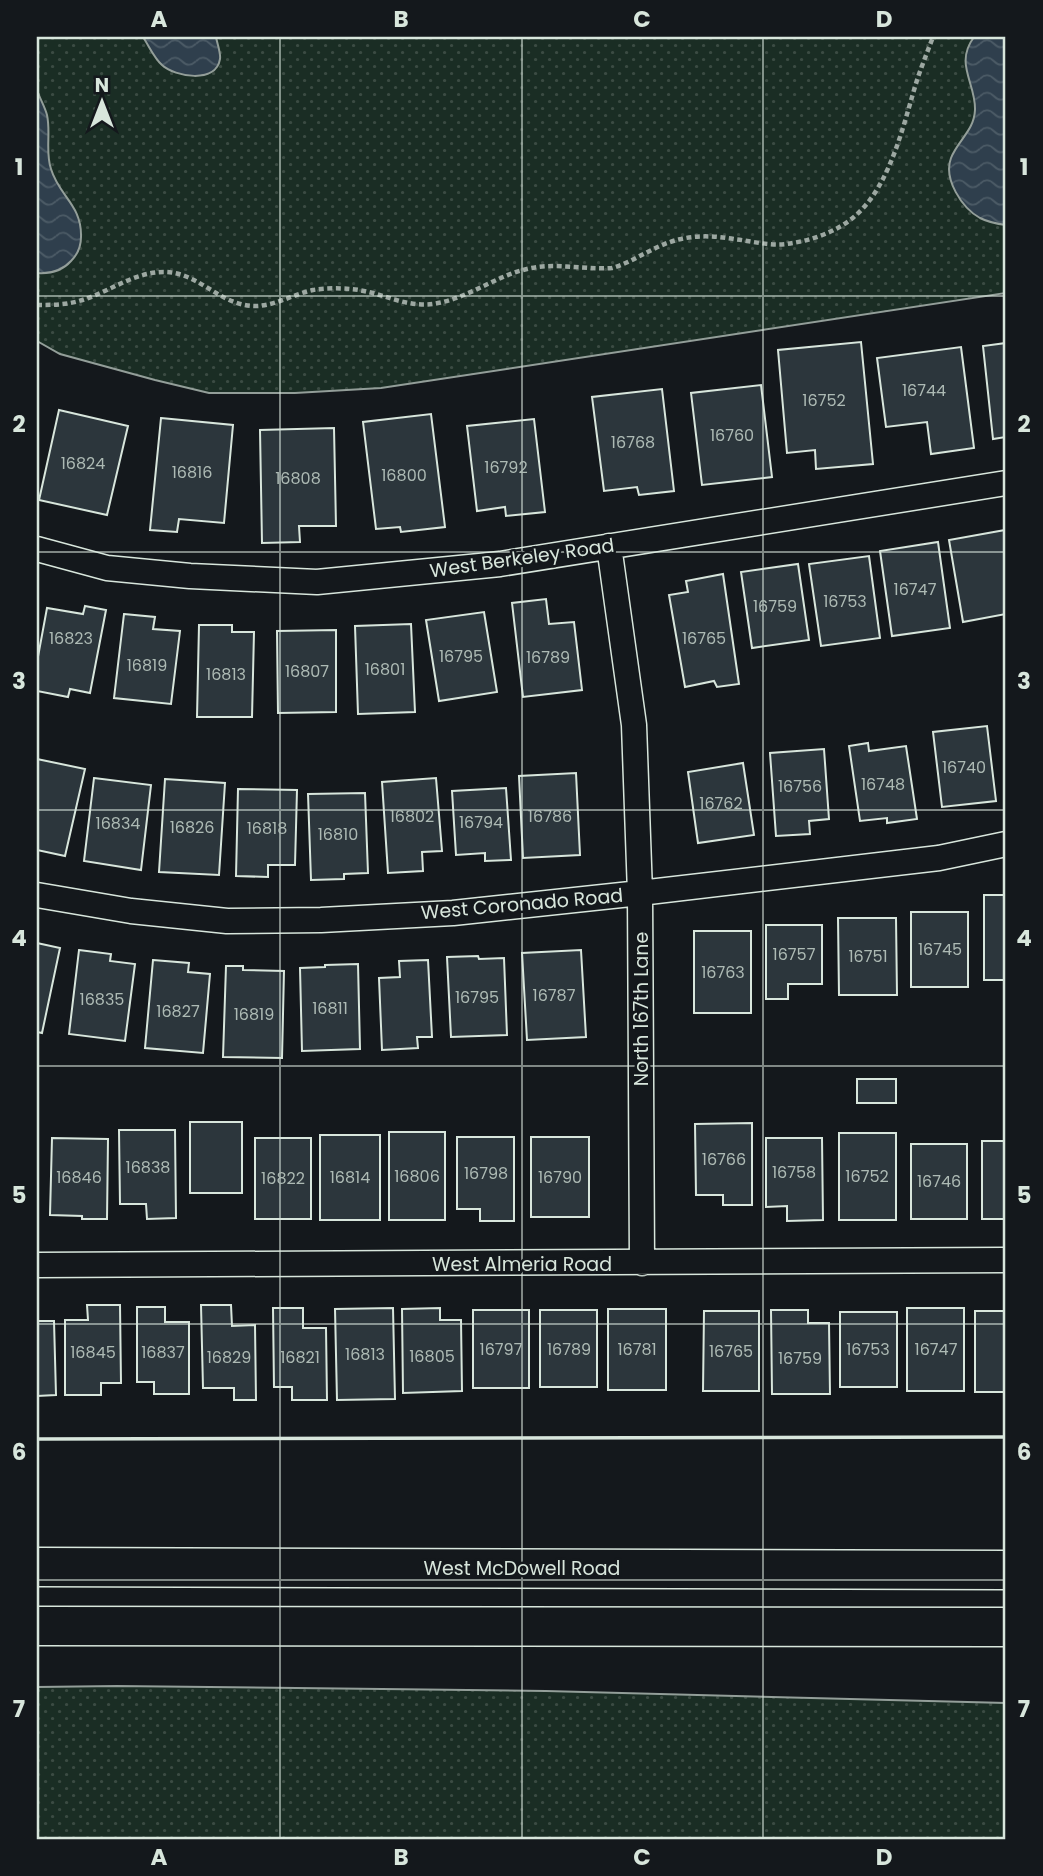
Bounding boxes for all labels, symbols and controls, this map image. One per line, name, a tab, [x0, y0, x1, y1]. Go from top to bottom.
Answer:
text: A	[151, 3, 168, 35]
text: B	[393, 3, 409, 35]
text: C	[633, 3, 651, 35]
text: D	[876, 3, 892, 35]
north arrow	[66, 66, 136, 136]
text: N	[95, 72, 109, 99]
text: 1	[15, 151, 23, 183]
text: 1	[1020, 151, 1028, 183]
house number: 16744	[902, 379, 946, 402]
house number: 16752	[802, 389, 846, 412]
text: 2	[12, 408, 26, 440]
text: 2	[1017, 408, 1031, 440]
house number: 16760	[710, 424, 754, 447]
house number: 16768	[611, 431, 655, 454]
house number: 16824	[61, 452, 105, 475]
house number: 16792	[484, 456, 528, 479]
house number: 16816	[172, 461, 212, 484]
house number: 16800	[381, 464, 427, 487]
house number: 16808	[275, 467, 321, 490]
street label: West Berkeley Road	[428, 532, 616, 584]
house number: 16747	[894, 578, 937, 601]
house number: 16753	[823, 590, 867, 613]
house number: 16759	[753, 595, 797, 618]
house number: 16823	[49, 627, 93, 650]
house number: 16765	[682, 627, 726, 650]
house number: 16795	[439, 645, 483, 668]
house number: 16789	[526, 646, 570, 669]
house number: 16819	[127, 654, 167, 677]
house number: 16801	[365, 658, 405, 681]
house number: 16807	[285, 660, 329, 683]
house number: 16813	[206, 663, 246, 686]
text: 3	[12, 665, 26, 697]
text: 3	[1017, 665, 1031, 697]
house number: 16740	[942, 756, 986, 779]
house number: 16748	[861, 773, 905, 796]
house number: 16756	[778, 775, 822, 798]
house number: 16762	[699, 792, 743, 815]
house number: 16802	[390, 805, 434, 828]
house number: 16786	[528, 805, 572, 828]
house number: 16794	[459, 811, 503, 834]
house number: 16834	[96, 812, 140, 835]
house number: 16826	[170, 816, 214, 839]
house number: 16818	[247, 817, 287, 840]
house number: 16810	[318, 823, 358, 846]
street label: West Coronado Road	[420, 882, 624, 926]
text: 4	[11, 922, 27, 954]
text: 4	[1016, 922, 1032, 954]
street label: North 167th Lane	[628, 932, 655, 1086]
house number: 16745	[918, 938, 962, 961]
house number: 16757	[773, 943, 816, 966]
house number: 16751	[848, 945, 888, 968]
house number: 16763	[701, 961, 745, 984]
house number: 16787	[533, 984, 576, 1007]
house number: 16795	[455, 986, 499, 1009]
house number: 16835	[80, 988, 124, 1011]
house number: 16811	[312, 997, 348, 1020]
house number: 16827	[156, 1000, 200, 1023]
house number: 16819	[234, 1003, 274, 1026]
house number: 16766	[702, 1148, 746, 1171]
house number: 16838	[126, 1156, 170, 1179]
house number: 16758	[772, 1161, 816, 1184]
house number: 16798	[464, 1162, 508, 1185]
house number: 16806	[394, 1165, 440, 1188]
house number: 16752	[845, 1165, 889, 1188]
house number: 16846	[56, 1166, 102, 1189]
house number: 16814	[330, 1166, 370, 1189]
house number: 16790	[538, 1166, 582, 1189]
house number: 16822	[261, 1167, 305, 1190]
house number: 16746	[917, 1170, 961, 1193]
text: 5	[12, 1179, 26, 1211]
text: 5	[1017, 1179, 1031, 1211]
street label: West Almeria Road	[432, 1251, 612, 1278]
house number: 16797	[480, 1338, 523, 1361]
house number: 16789	[547, 1338, 591, 1361]
house number: 16781	[617, 1338, 657, 1361]
house number: 16753	[846, 1338, 890, 1361]
house number: 16747	[915, 1338, 958, 1361]
house number: 16765	[709, 1340, 753, 1363]
house number: 16845	[70, 1341, 116, 1364]
house number: 16837	[141, 1341, 185, 1364]
house number: 16813	[345, 1343, 385, 1366]
house number: 16805	[409, 1345, 455, 1368]
house number: 16829	[207, 1346, 251, 1369]
house number: 16821	[280, 1346, 320, 1369]
house number: 16759	[778, 1347, 822, 1370]
text: 6	[12, 1436, 26, 1468]
text: 6	[1017, 1436, 1031, 1468]
street label: West McDowell Road	[424, 1555, 620, 1582]
text: 7	[13, 1693, 25, 1725]
text: 7	[1018, 1693, 1030, 1725]
text: A	[151, 1841, 168, 1873]
text: B	[393, 1841, 409, 1873]
text: C	[633, 1841, 651, 1873]
text: D	[876, 1841, 892, 1873]

